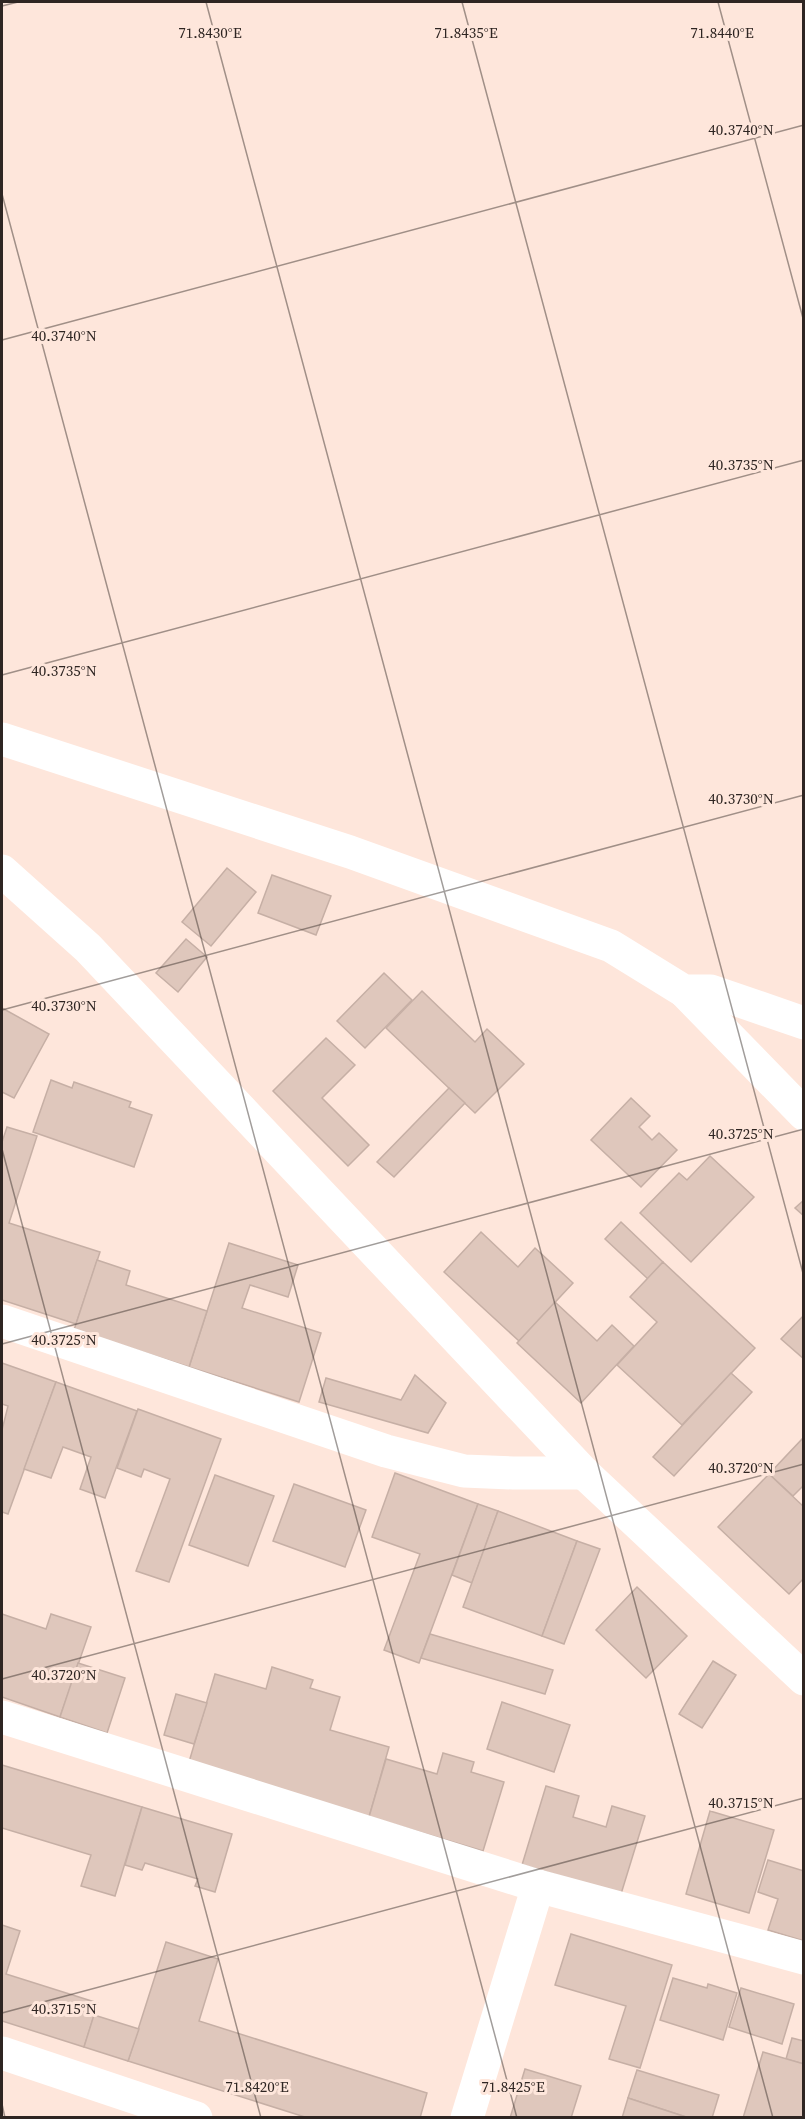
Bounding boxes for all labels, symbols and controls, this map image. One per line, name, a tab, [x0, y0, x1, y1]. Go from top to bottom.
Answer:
text: 71.8430°E	[178, 22, 242, 43]
text: 71.8435°E	[434, 22, 498, 43]
text: 71.8440°E	[690, 22, 754, 43]
text: 40.3740°N	[708, 119, 774, 140]
text: 40.3740°N	[31, 325, 97, 346]
text: 40.3735°N	[708, 454, 774, 475]
text: 40.3735°N	[31, 660, 97, 681]
text: 40.3730°N	[708, 788, 774, 809]
text: 40.3730°N	[31, 995, 97, 1016]
text: 40.3725°N	[708, 1123, 774, 1144]
text: 40.3725°N	[31, 1329, 97, 1350]
text: 40.3720°N	[708, 1457, 774, 1478]
text: 40.3720°N	[31, 1664, 97, 1685]
text: 40.3715°N	[708, 1792, 774, 1813]
text: 40.3715°N	[31, 1998, 97, 2019]
text: 71.8420°E	[225, 2076, 289, 2097]
text: 71.8425°E	[481, 2076, 545, 2097]

